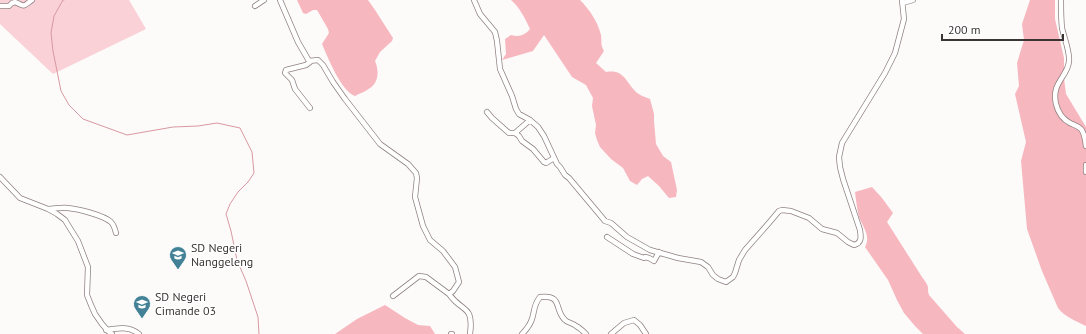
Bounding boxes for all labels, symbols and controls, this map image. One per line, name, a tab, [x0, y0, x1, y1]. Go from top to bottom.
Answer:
scale bar	[942, 16, 1063, 42]
text: 200 m	[948, 22, 981, 37]
place label: SD Negeri Nanggeleng	[191, 240, 253, 269]
school or university icon: SD Negeri Nanggeleng	[168, 245, 188, 270]
place label: SD Negeri Cimande 03	[155, 289, 216, 318]
school or university icon: SD Negeri Cimande 03	[132, 294, 152, 319]

